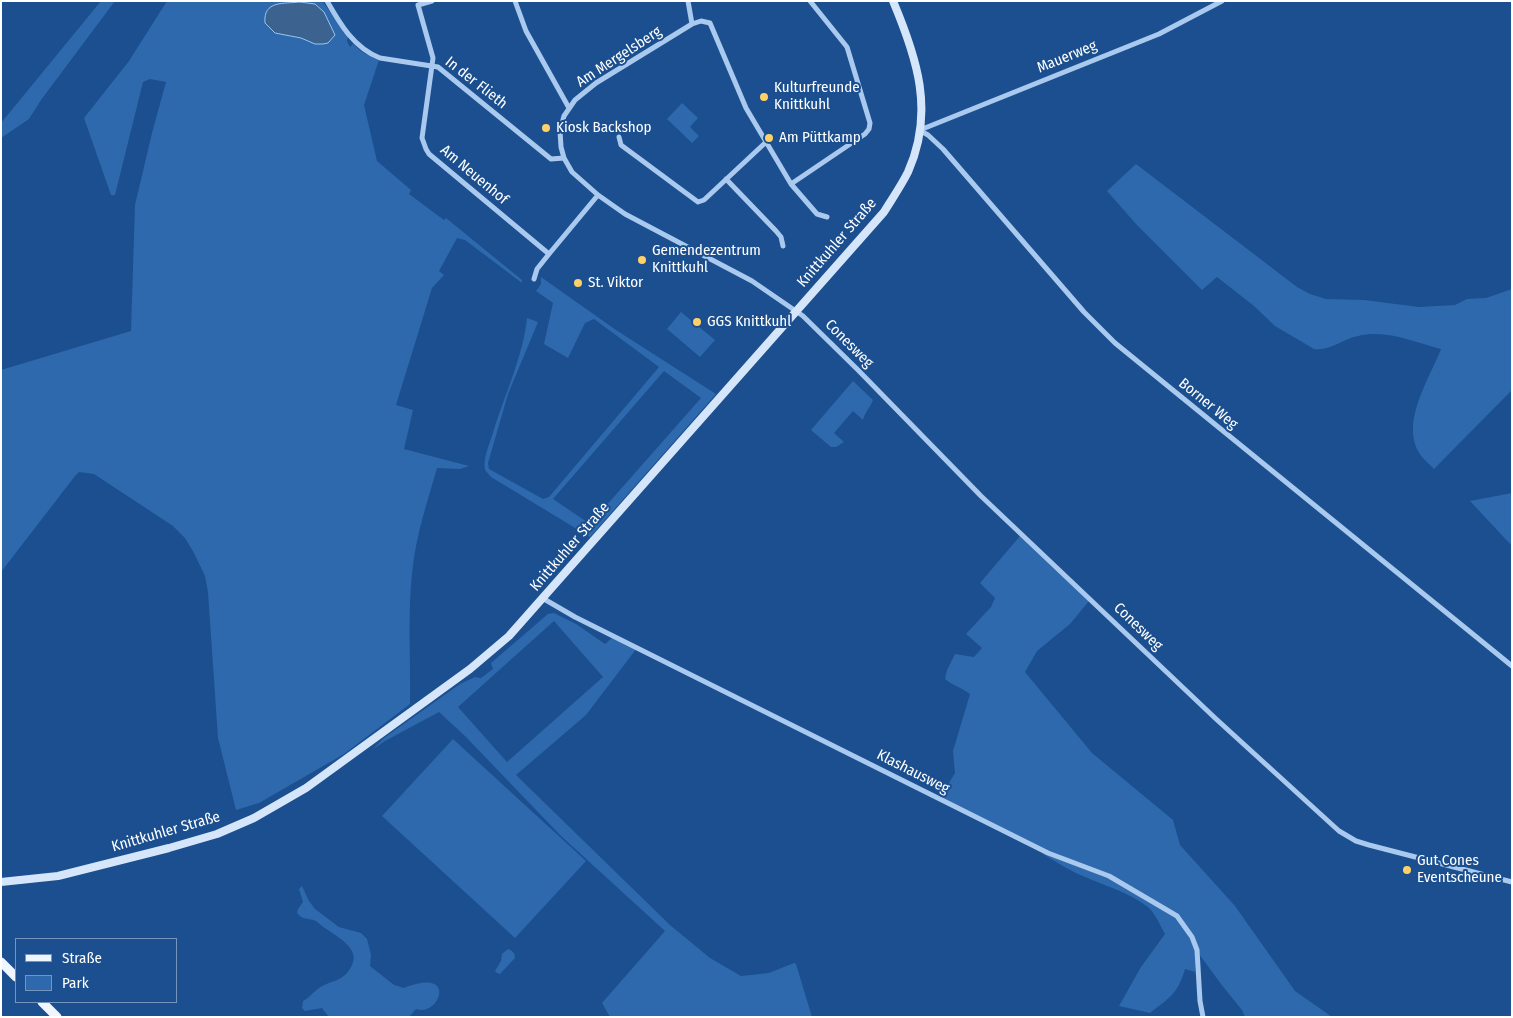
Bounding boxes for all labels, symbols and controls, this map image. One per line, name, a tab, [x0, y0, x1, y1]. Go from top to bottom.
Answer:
street label: Am Mergelsberg	[573, 23, 665, 91]
street label: Mauerweg	[1035, 37, 1099, 77]
street label: In der Flieth	[441, 53, 511, 113]
place label: Kulturfreunde Knittkuhl	[774, 79, 860, 114]
marker: Kulturfreunde Knittkuhl	[758, 91, 770, 103]
place label: Kiosk Backshop	[556, 119, 652, 137]
marker: Kiosk Backshop	[540, 122, 552, 134]
place label: Am Püttkamp	[779, 129, 861, 147]
marker: Am Püttkamp	[763, 132, 775, 144]
street label: Am Neuenhof	[436, 141, 512, 209]
street label: Knittkuhler Straße	[793, 195, 881, 291]
place label: Gemendezentrum Knittkuhl	[652, 242, 761, 277]
marker: Gemendezentrum Knittkuhl	[636, 254, 648, 266]
place label: St. Viktor	[588, 274, 643, 292]
marker: St. Viktor	[572, 277, 584, 289]
place label: GGS Knittkuhl	[707, 313, 791, 331]
marker: GGS Knittkuhl	[691, 316, 703, 328]
street label: Conesweg	[821, 316, 877, 372]
street label: Borner Weg	[1175, 375, 1241, 433]
street label: Knittkuhler Straße	[526, 499, 614, 595]
street label: Conesweg	[1110, 599, 1166, 655]
street label: Klashausweg	[874, 746, 952, 798]
street label: Knittkuhler Straße	[110, 808, 222, 856]
place label: Gut Cones Eventscheune	[1417, 852, 1502, 887]
marker: Gut Cones Eventscheune	[1401, 864, 1413, 876]
legend	[15, 938, 178, 1003]
text: Straße	[62, 949, 102, 967]
text: Park	[62, 974, 89, 992]

